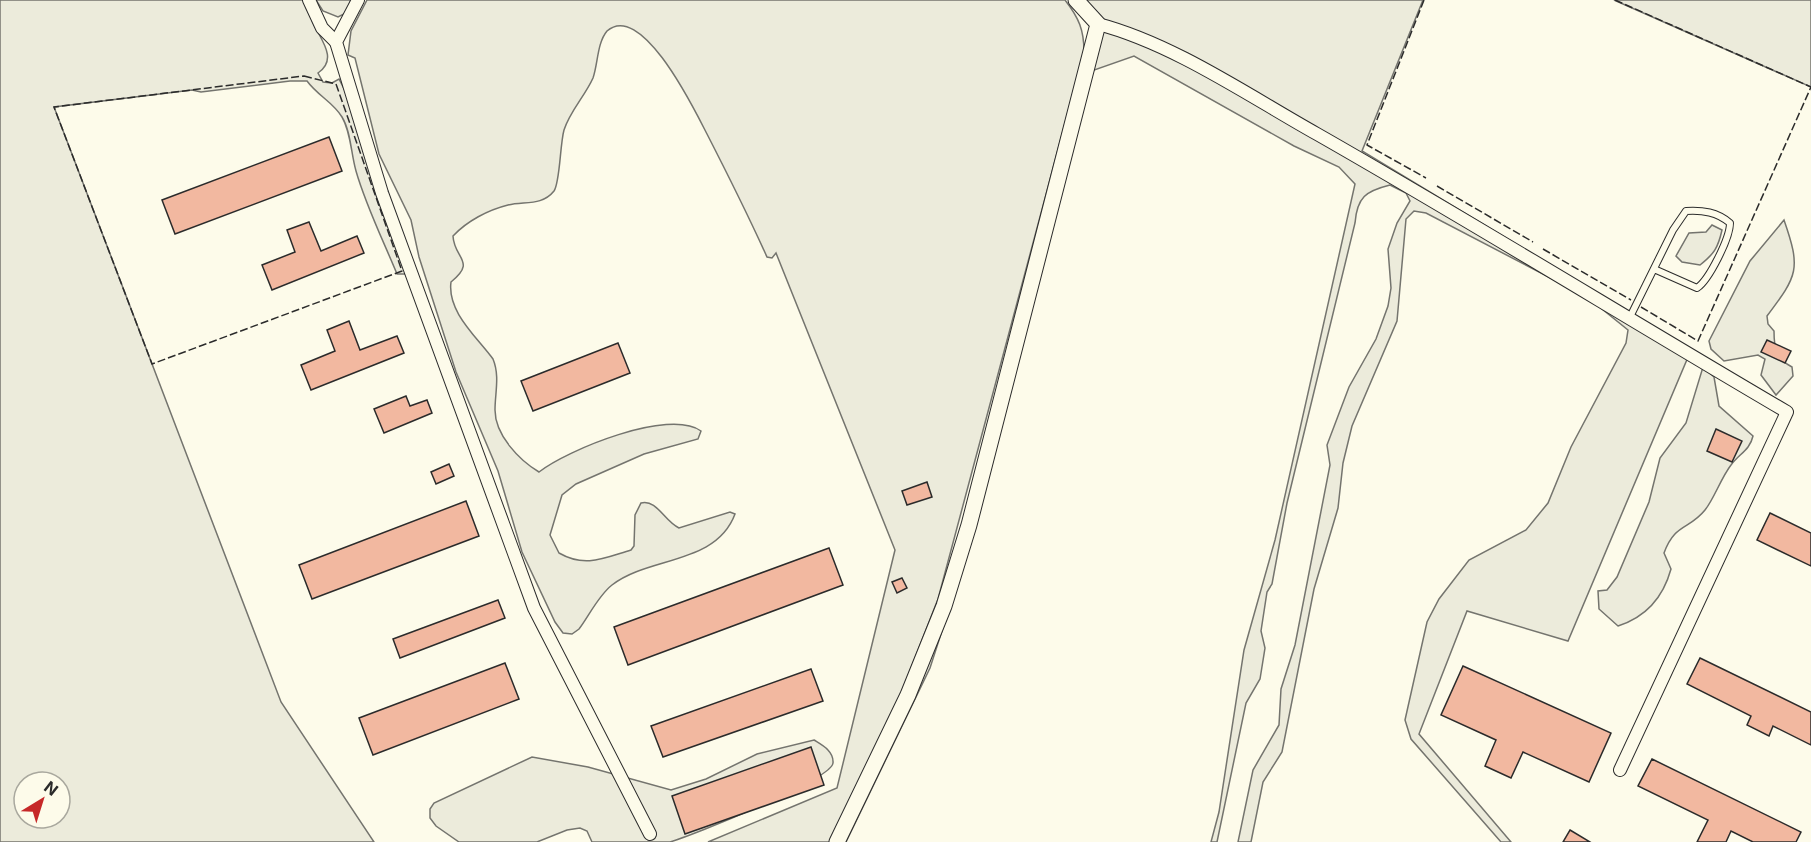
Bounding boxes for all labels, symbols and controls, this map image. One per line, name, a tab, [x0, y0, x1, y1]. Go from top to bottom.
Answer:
north arrow	[12, 770, 72, 830]
text: N	[40, 777, 62, 800]

